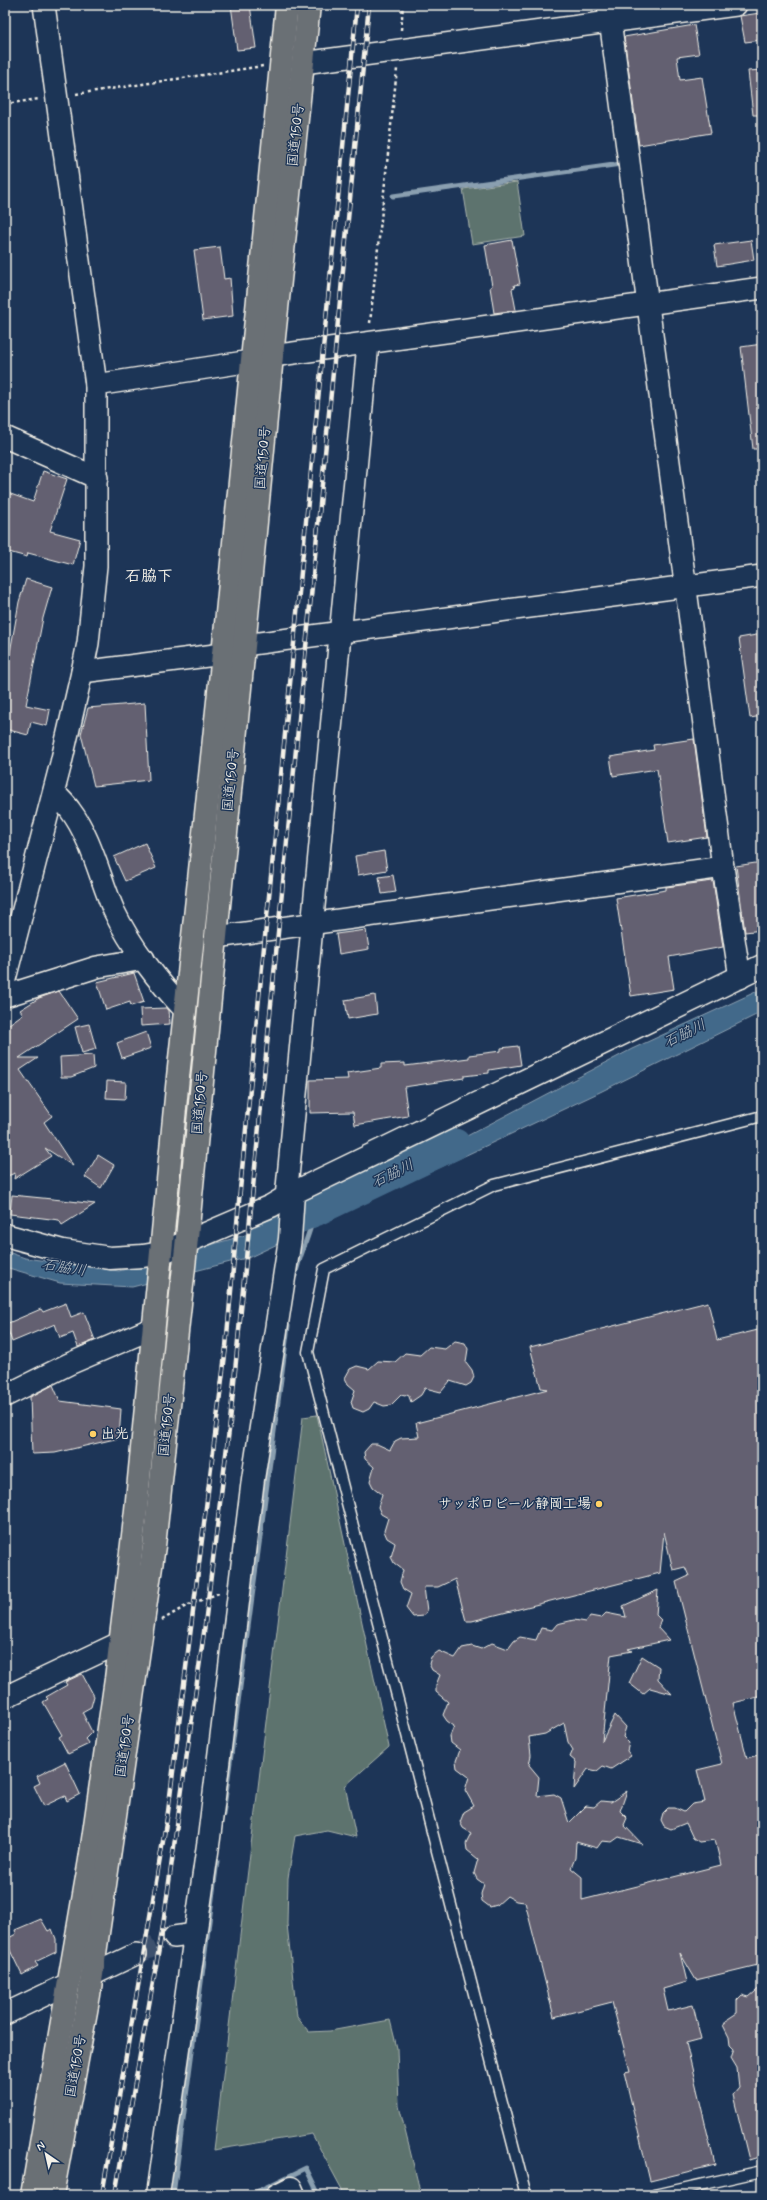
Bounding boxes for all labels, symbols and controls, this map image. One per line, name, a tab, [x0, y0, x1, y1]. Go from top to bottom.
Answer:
street label: 国道150号	[284, 102, 308, 168]
street label: 国道150号	[251, 425, 275, 491]
district label: 石脇下	[125, 566, 173, 587]
street label: 国道150号	[219, 747, 243, 813]
water label: 石脇川	[660, 1015, 710, 1053]
street label: 国道150号	[188, 1070, 212, 1136]
water label: 石脇川	[368, 1155, 418, 1193]
water label: 石脇川	[40, 1255, 88, 1281]
street label: 国道150号	[155, 1392, 179, 1458]
place label: 出光	[101, 1425, 129, 1443]
marker: 出光	[88, 1429, 98, 1439]
place label: サッポロビール静岡工場	[438, 1495, 591, 1513]
marker: サッポロビール静岡工場	[594, 1499, 604, 1509]
street label: 国道150号	[112, 1713, 138, 1779]
street label: 国道150号	[62, 2033, 90, 2099]
north arrow	[26, 2134, 66, 2174]
text: N	[34, 2139, 48, 2154]

